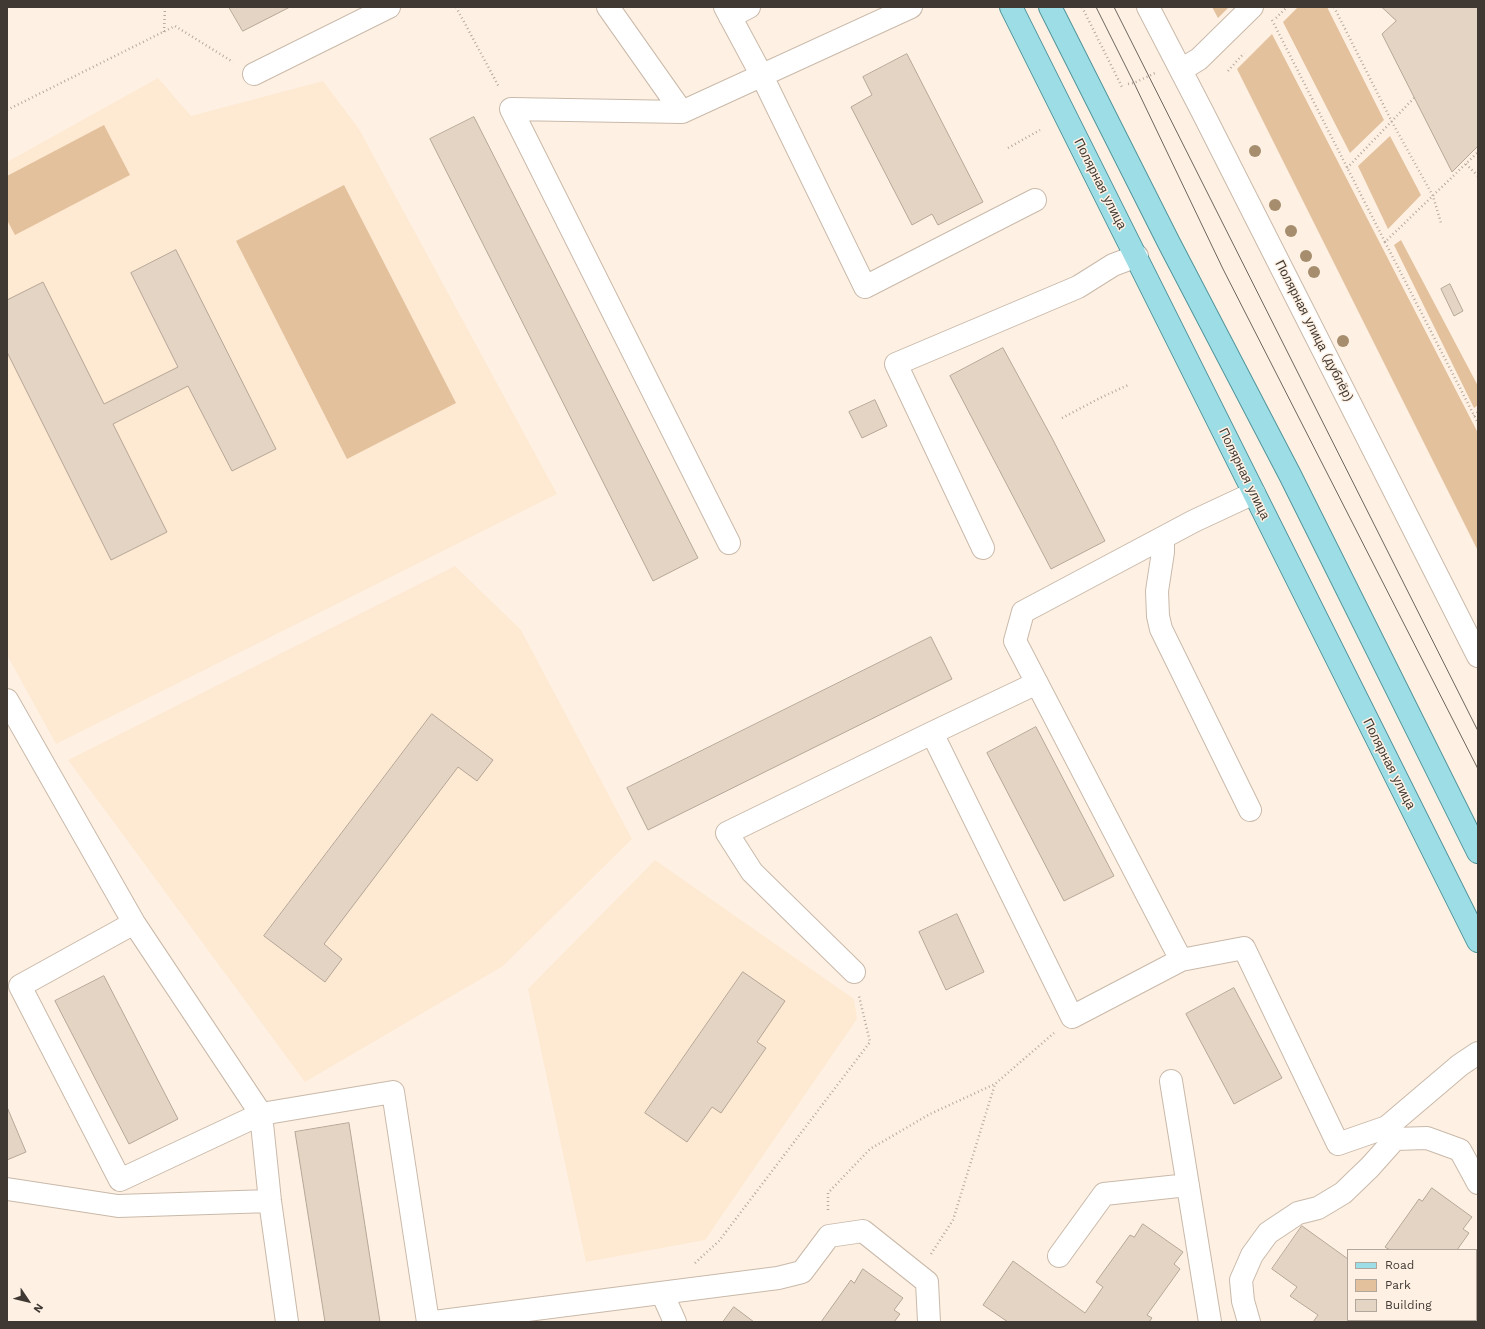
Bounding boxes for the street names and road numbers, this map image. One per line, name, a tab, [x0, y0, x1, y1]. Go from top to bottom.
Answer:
street label: Полярная улица	[1070, 136, 1130, 232]
street label: Полярная улица (дублёр)	[1272, 258, 1356, 404]
street label: Полярная улица	[1215, 426, 1273, 522]
street label: Полярная улица	[1359, 716, 1419, 812]

